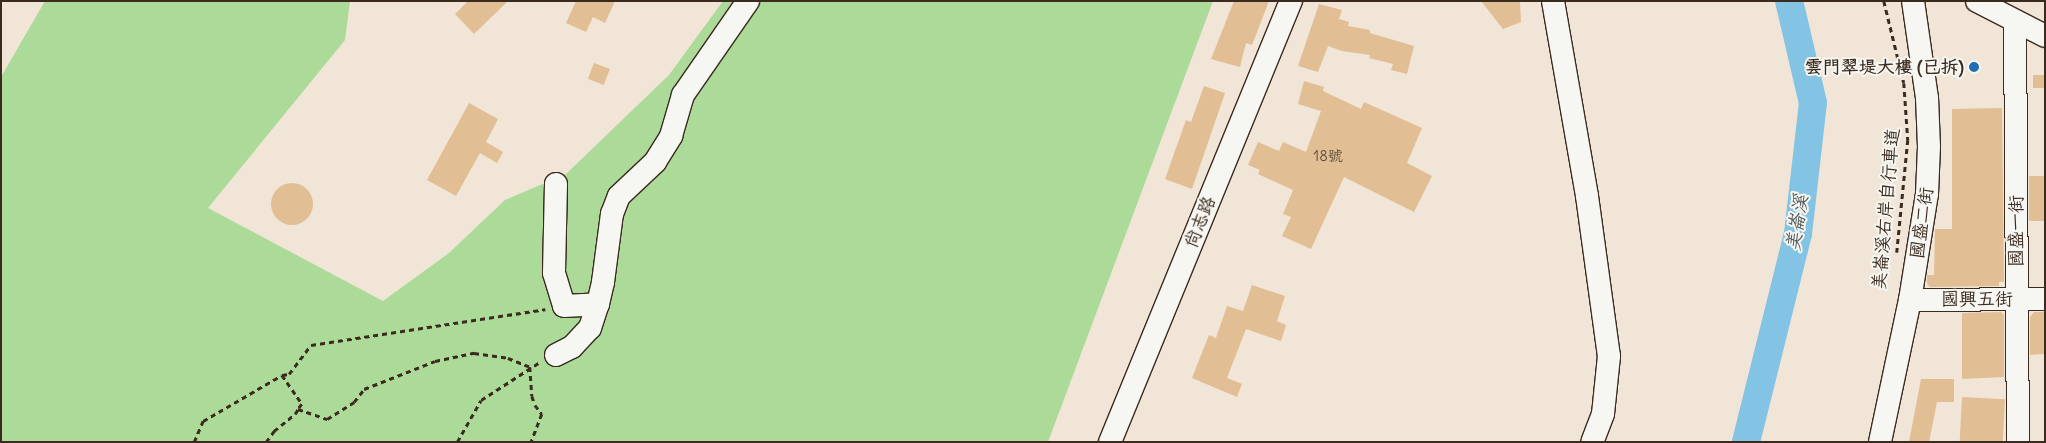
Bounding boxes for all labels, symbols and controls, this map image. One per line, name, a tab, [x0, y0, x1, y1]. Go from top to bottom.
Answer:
place label: 雲門翠堤大樓 (已拆)	[1805, 56, 1964, 78]
marker: 雲門翠堤大樓 (已拆)	[1968, 61, 1980, 73]
street label: 美崙溪右岸自行車道	[1868, 127, 1904, 291]
house number: 18號	[1313, 147, 1343, 165]
street label: 國盛二街	[1906, 186, 1938, 260]
street label: 尚志路	[1180, 193, 1220, 251]
water label: 美崙溪	[1781, 193, 1813, 253]
street label: 國盛一街	[2005, 195, 2027, 267]
street label: 國興五街	[1941, 288, 2013, 310]

